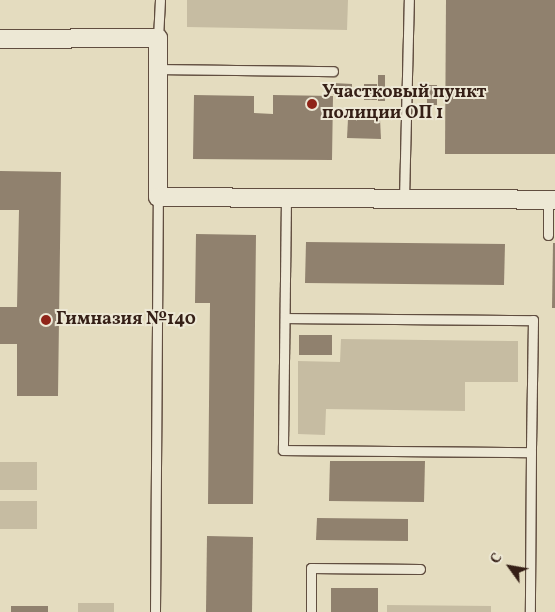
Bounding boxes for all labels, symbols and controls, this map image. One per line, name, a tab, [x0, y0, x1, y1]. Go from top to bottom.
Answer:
place label: Участковый пункт полиции ОП 1	[322, 83, 487, 126]
marker: Участковый пункт полиции ОП 1	[306, 98, 318, 110]
place label: Гимназия №140	[56, 309, 196, 331]
marker: Гимназия №140	[40, 314, 52, 326]
north arrow	[485, 542, 535, 592]
text: С	[486, 550, 507, 568]

